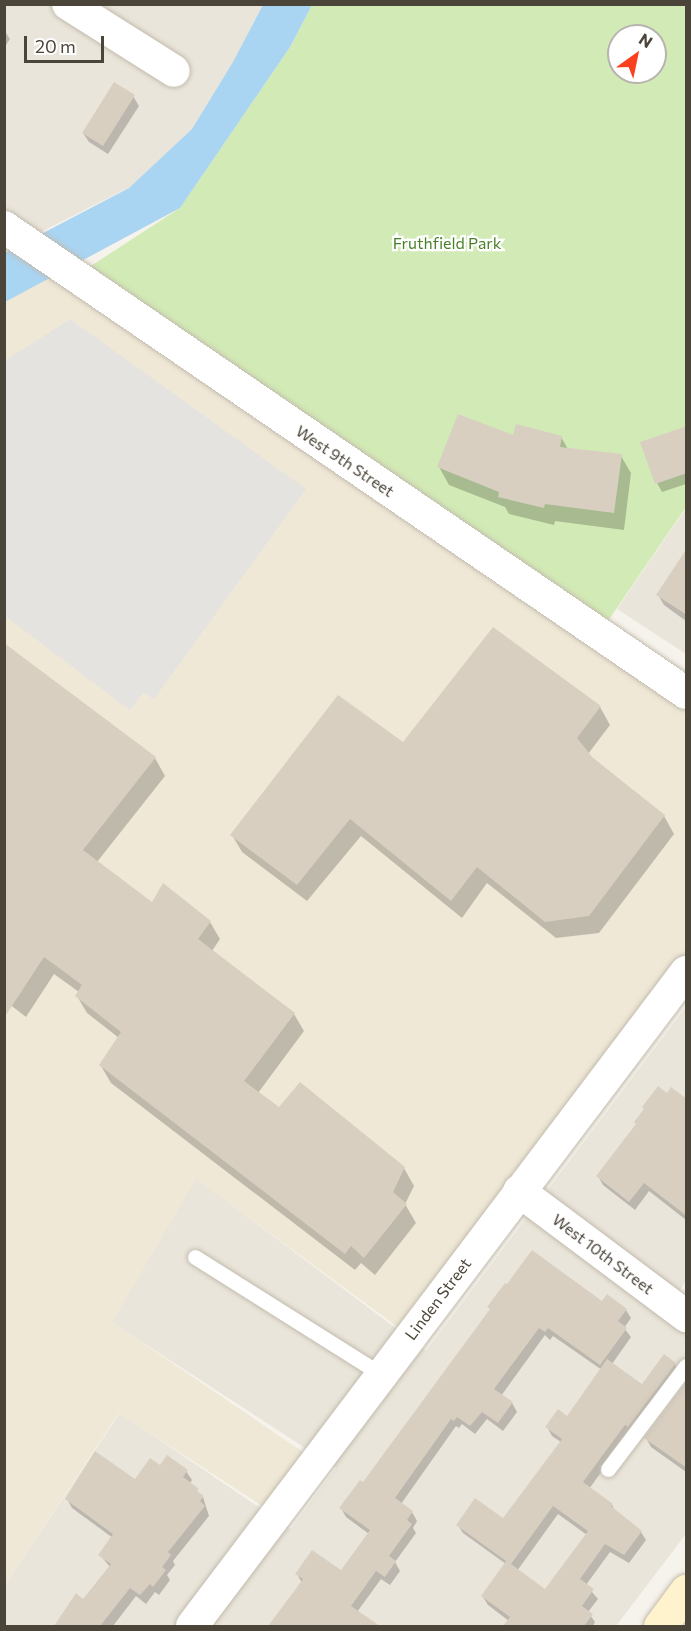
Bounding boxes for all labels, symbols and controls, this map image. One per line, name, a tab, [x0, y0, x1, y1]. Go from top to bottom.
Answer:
scale bar	[27, 24, 106, 62]
north arrow	[607, 24, 667, 84]
text: N	[636, 29, 656, 51]
text: 20 m	[35, 35, 76, 57]
park label: Fruthfield Park	[393, 233, 501, 253]
street label: West 9th Street	[292, 421, 398, 501]
street label: West 10th Street	[549, 1210, 657, 1298]
street label: Linden Street	[401, 1254, 475, 1344]

